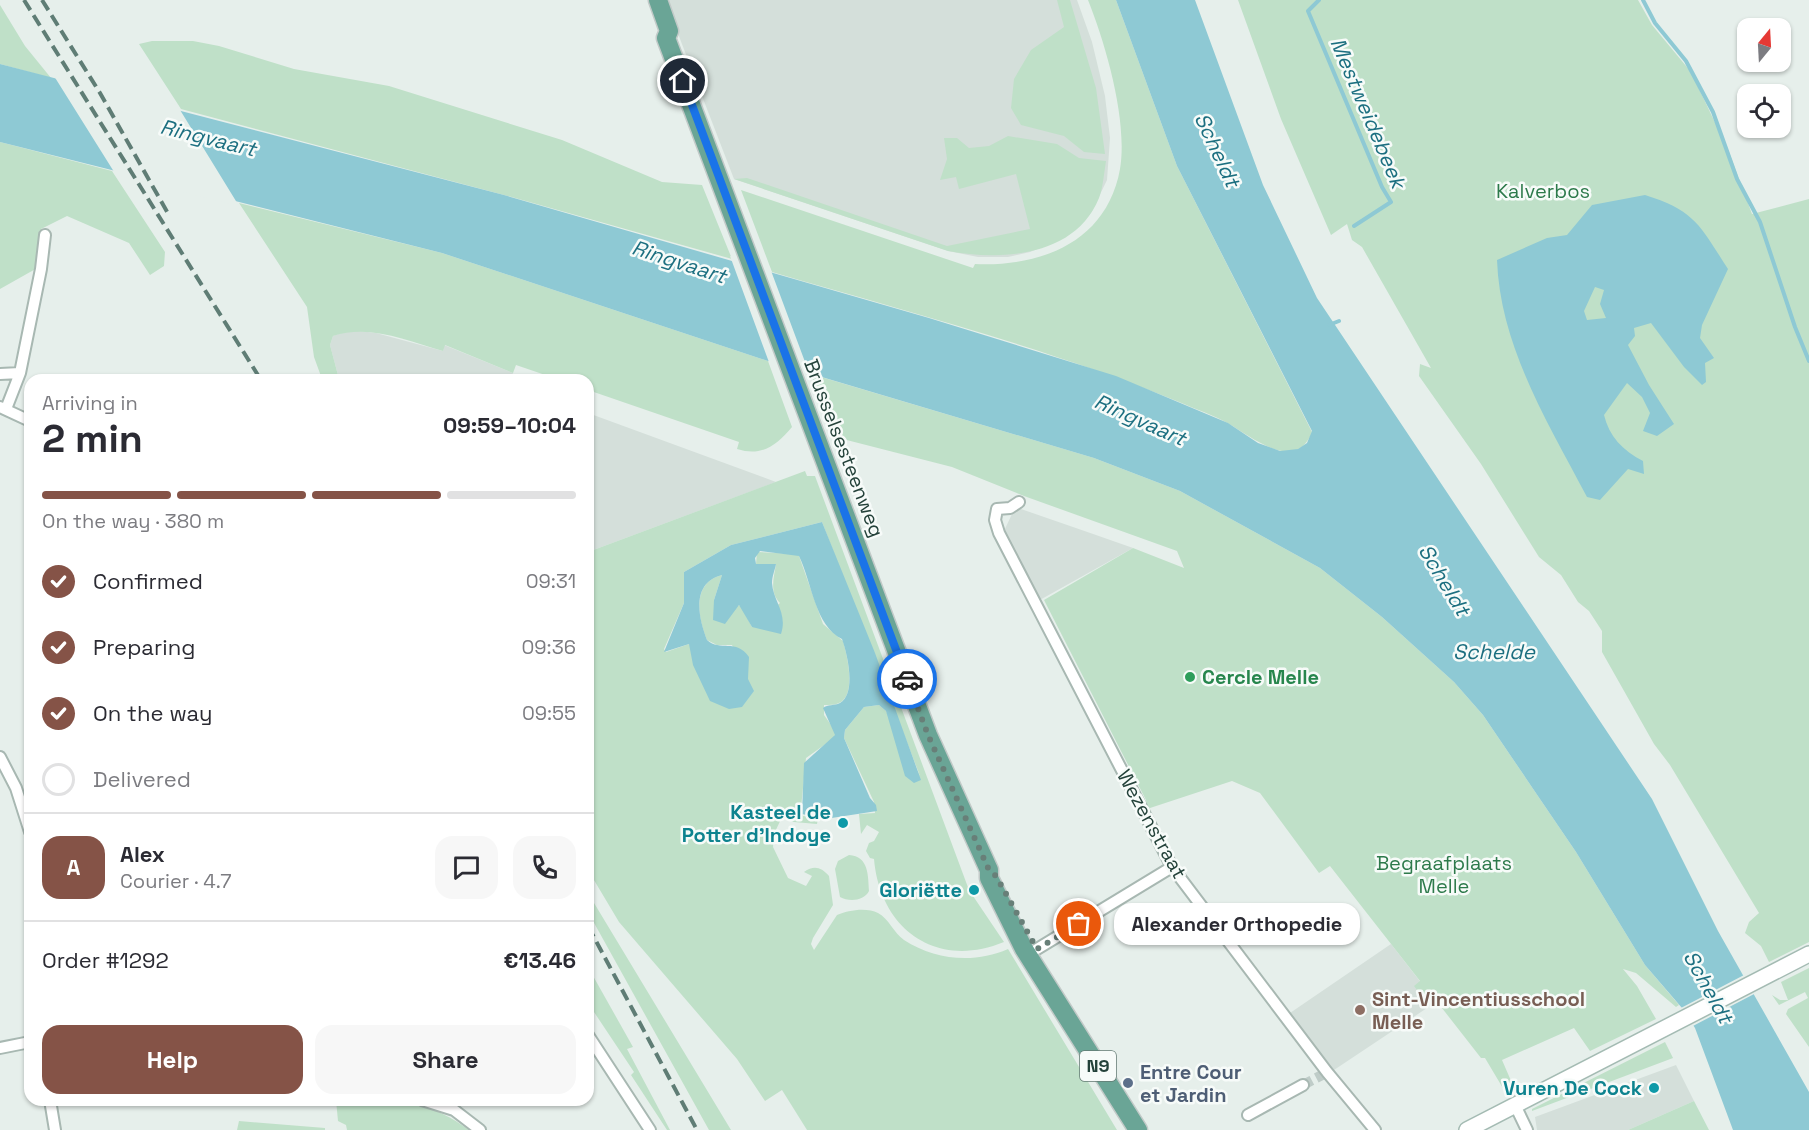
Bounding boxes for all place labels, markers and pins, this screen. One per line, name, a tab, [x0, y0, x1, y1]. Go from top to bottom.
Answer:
pin	[657, 55, 708, 106]
place label: Cercle Melle	[1202, 664, 1319, 690]
marker: Cercle Melle	[1183, 670, 1197, 684]
place label: Kasteel de Potter d'Indoye	[682, 799, 831, 848]
marker: Kasteel de Potter d'Indoye	[836, 816, 850, 830]
place label: Gloriëtte	[879, 877, 962, 903]
marker: Gloriëtte	[967, 883, 981, 897]
pin	[1053, 898, 1104, 949]
callout: Alexander Orthopedie	[1115, 903, 1361, 945]
place label: Sint-Vincentiusschool Melle	[1372, 986, 1585, 1035]
marker: Sint-Vincentiusschool Melle	[1353, 1003, 1367, 1017]
place label: Entre Cour et Jardin	[1140, 1059, 1242, 1108]
place label: Vuren De Cock	[1503, 1075, 1642, 1101]
marker: Entre Cour et Jardin	[1121, 1076, 1135, 1090]
marker: Vuren De Cock	[1647, 1081, 1661, 1095]

